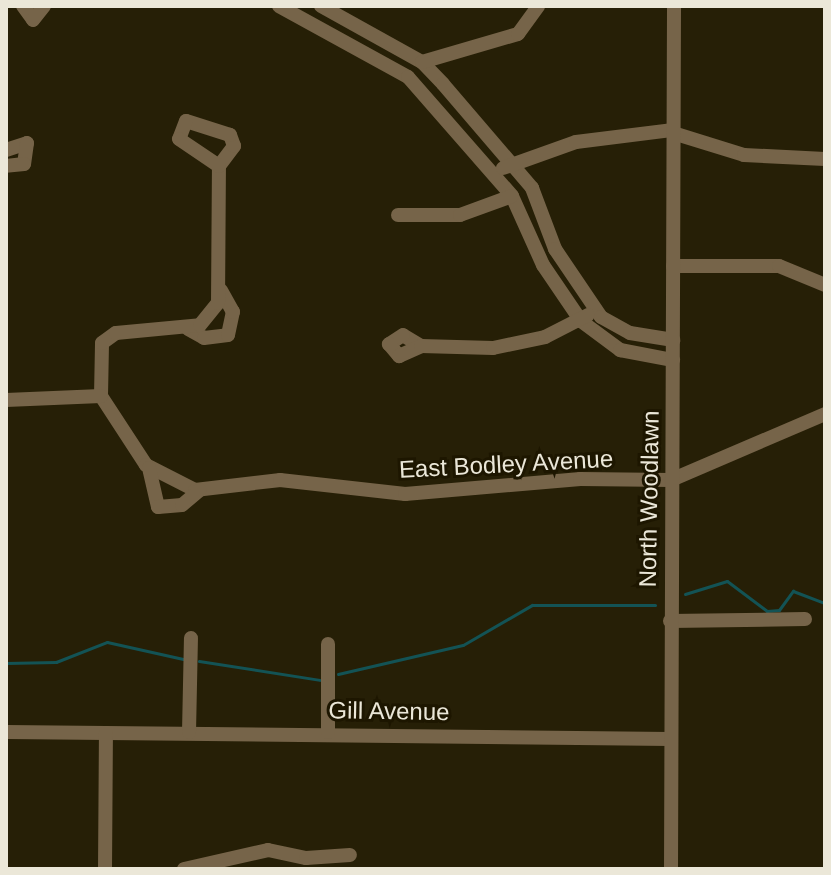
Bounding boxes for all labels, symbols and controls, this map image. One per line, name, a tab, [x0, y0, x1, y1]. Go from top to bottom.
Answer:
street label: North Woodlawn	[633, 410, 665, 588]
street label: East Bodley Avenue	[398, 444, 614, 484]
street label: Gill Avenue	[328, 696, 450, 726]

